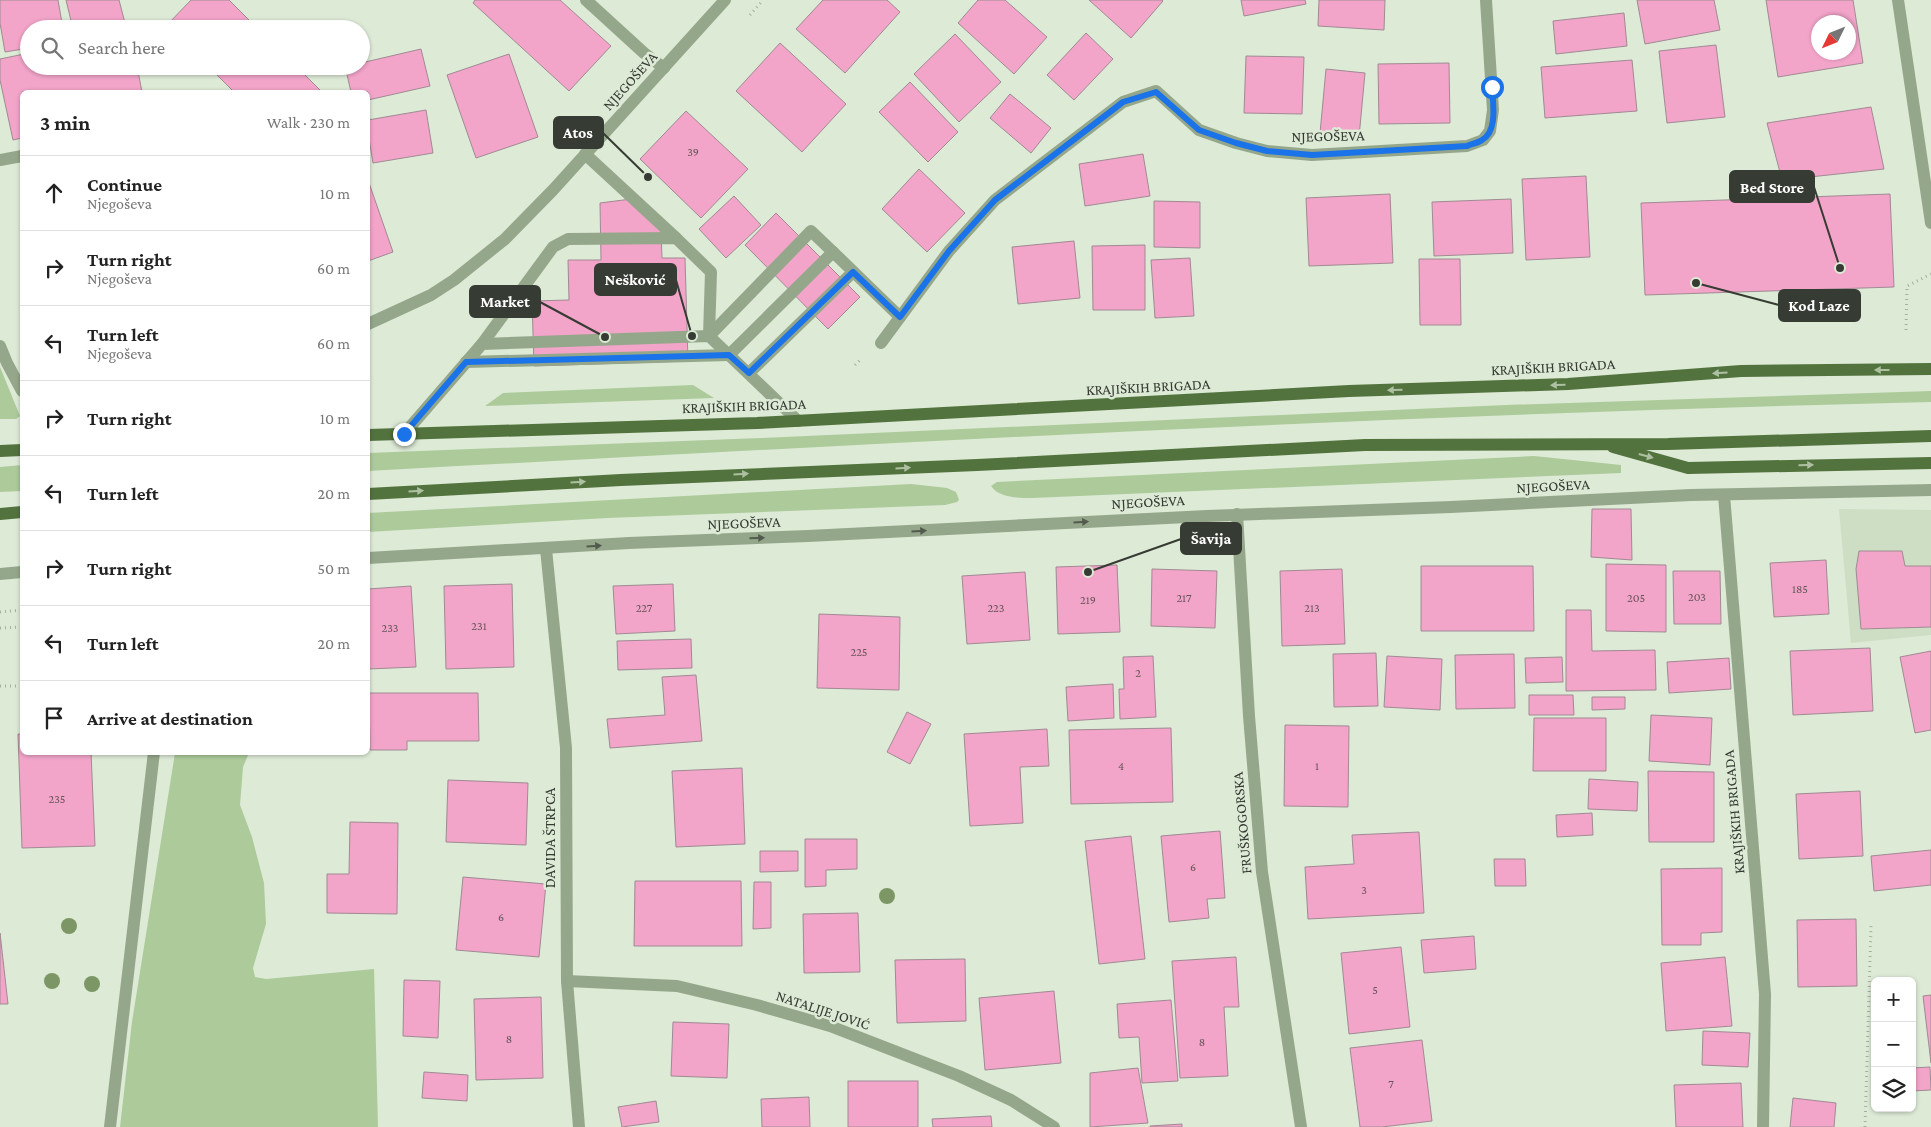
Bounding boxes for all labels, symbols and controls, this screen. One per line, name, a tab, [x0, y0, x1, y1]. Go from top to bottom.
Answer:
north arrow	[1811, 15, 1856, 60]
search box	[20, 20, 370, 75]
icon: search	[38, 34, 66, 62]
text: Search here	[78, 37, 165, 58]
street label: NJEGOŠEVA	[599, 48, 662, 114]
route start	[1481, 76, 1504, 99]
text: 3 min	[40, 111, 90, 135]
text: Walk · 230 m	[267, 114, 350, 131]
callout: Atos	[554, 117, 603, 148]
text: Atos	[562, 124, 593, 141]
street label: NJEGOŠEVA	[1291, 127, 1365, 146]
house number: 39	[687, 145, 699, 159]
callout: Bed Store	[1730, 171, 1814, 202]
text: Continue	[87, 174, 162, 195]
icon: ahead	[40, 179, 68, 207]
text: Bed Store	[1740, 179, 1805, 196]
text: 10 m	[320, 185, 350, 202]
text: Njegoševa	[87, 195, 152, 212]
text: Turn right	[87, 249, 172, 270]
icon: right	[40, 254, 68, 282]
text: 60 m	[317, 260, 350, 277]
callout: Nešković	[595, 264, 676, 295]
text: Njegoševa	[87, 270, 152, 287]
text: Nešković	[604, 271, 666, 288]
callout: Market	[470, 286, 540, 317]
callout: Kod Laze	[1779, 290, 1860, 321]
text: Market	[480, 293, 530, 310]
text: Kod Laze	[1788, 297, 1850, 314]
text: Turn left	[87, 324, 159, 345]
icon: left	[40, 329, 68, 357]
text: 60 m	[317, 335, 350, 352]
text: Njegoševa	[87, 345, 152, 362]
street label: KRAJIŠKIH BRIGADA	[1490, 356, 1616, 379]
one-way arrow	[1874, 366, 1890, 374]
one-way arrow	[1712, 369, 1728, 377]
street label: KRAJIŠKIH BRIGADA	[1085, 376, 1211, 399]
one-way arrow	[1550, 381, 1566, 389]
one-way arrow	[1387, 386, 1403, 394]
street label: KRAJIŠKIH BRIGADA	[682, 396, 807, 417]
icon: right	[40, 404, 68, 432]
text: Turn right	[87, 408, 172, 429]
text: 10 m	[320, 410, 350, 427]
route end	[393, 423, 416, 446]
one-way arrow	[1638, 452, 1653, 460]
one-way arrow	[1799, 461, 1815, 469]
one-way arrow	[895, 464, 911, 472]
one-way arrow	[733, 469, 749, 477]
street label: NJEGOŠEVA	[1516, 476, 1591, 497]
one-way arrow	[571, 477, 587, 485]
icon: left	[40, 479, 68, 507]
text: Turn left	[87, 483, 159, 504]
text: 20 m	[317, 485, 350, 502]
one-way arrow	[408, 486, 424, 494]
street label: NJEGOŠEVA	[1111, 492, 1186, 513]
street label: NJEGOŠEVA	[707, 514, 781, 533]
one-way arrow	[1074, 518, 1090, 526]
callout: Šavija	[1181, 523, 1241, 554]
one-way arrow	[911, 526, 927, 534]
text: Šavija	[1191, 530, 1231, 548]
one-way arrow	[749, 534, 765, 542]
one-way arrow	[587, 541, 603, 549]
icon: right	[40, 554, 68, 582]
text: Turn right	[87, 558, 172, 579]
text: 50 m	[318, 560, 350, 577]
house number: 185	[1792, 582, 1808, 596]
house number: 203	[1688, 590, 1706, 604]
house number: 217	[1176, 591, 1192, 605]
house number: 205	[1627, 591, 1645, 605]
house number: 219	[1080, 593, 1096, 607]
house number: 227	[636, 601, 653, 615]
house number: 223	[987, 601, 1005, 615]
house number: 213	[1304, 601, 1320, 615]
house number: 231	[471, 619, 487, 633]
house number: 233	[381, 621, 399, 635]
icon: left	[40, 629, 68, 657]
text: Turn left	[87, 633, 159, 654]
text: 20 m	[317, 635, 350, 652]
house number: 225	[850, 645, 868, 659]
house number: 2	[1135, 666, 1141, 680]
icon: arrive	[40, 704, 68, 732]
text: Arrive at destination	[87, 708, 253, 729]
street label: KRAJIŠKIH BRIGADA	[1721, 749, 1748, 875]
house number: 4	[1118, 759, 1124, 773]
house number: 1	[1315, 759, 1319, 773]
street label: FRUŠKOGORSKA	[1230, 771, 1254, 875]
street label: DAVIDA ŠTRPCA	[542, 787, 558, 888]
house number: 235	[48, 792, 66, 806]
house number: 6	[1190, 860, 1196, 874]
house number: 3	[1361, 883, 1367, 897]
house number: 6	[498, 910, 504, 924]
map controls	[1871, 977, 1916, 1112]
button: +	[1871, 977, 1916, 1022]
house number: 5	[1372, 983, 1378, 997]
street label: NATALIJE JOVIĆ	[774, 987, 872, 1034]
button: −	[1871, 1022, 1916, 1067]
house number: 8	[506, 1032, 512, 1046]
house number: 8	[1199, 1035, 1205, 1049]
button: layers	[1871, 1067, 1916, 1112]
house number: 7	[1388, 1077, 1394, 1091]

